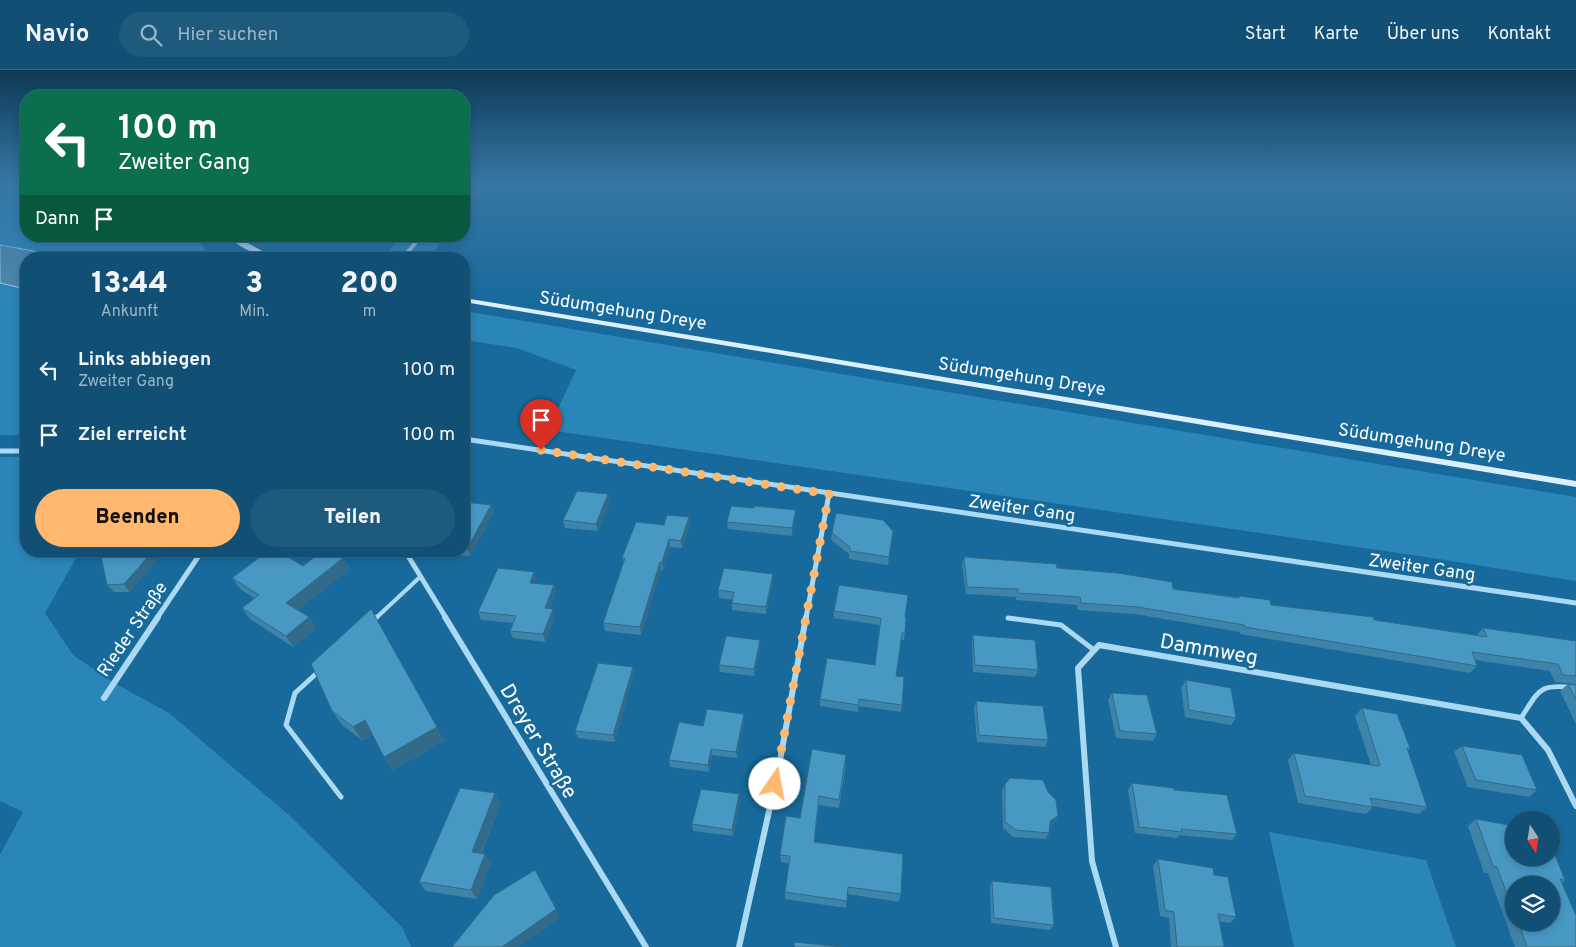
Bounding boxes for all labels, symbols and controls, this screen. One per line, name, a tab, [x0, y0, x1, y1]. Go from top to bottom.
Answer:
search box	[119, 12, 469, 57]
text: Navio	[25, 20, 89, 50]
icon: search	[137, 21, 165, 49]
text: Hier suchen	[177, 23, 279, 47]
text: Start	[1245, 23, 1286, 46]
text: Karte	[1314, 23, 1359, 46]
text: Über uns	[1387, 23, 1459, 46]
text: Kontakt	[1487, 23, 1551, 46]
text: 100 m	[118, 107, 218, 151]
icon: left	[35, 110, 100, 175]
text: Zweiter Gang	[118, 150, 250, 177]
icon: arrive	[90, 205, 118, 233]
text: Dann	[35, 207, 80, 231]
text: 13:44	[91, 266, 168, 303]
text: 3	[245, 266, 263, 303]
text: 200	[340, 266, 399, 303]
street label: Südumgehung Dreye	[537, 287, 708, 336]
text: Ankunft	[101, 302, 159, 322]
text: Min.	[239, 302, 269, 322]
text: m	[363, 302, 376, 322]
text: Links abbiegen	[78, 348, 211, 372]
street label: Südumgehung Dreye	[936, 353, 1107, 402]
icon: left	[35, 356, 63, 384]
text: 100 m	[403, 358, 455, 382]
text: Zweiter Gang	[78, 372, 174, 392]
pin	[520, 399, 562, 450]
icon: arrive	[527, 406, 555, 434]
street label: Südumgehung Dreye	[1336, 419, 1507, 468]
icon: arrive	[35, 421, 63, 449]
text: Ziel erreicht	[78, 423, 187, 447]
text: 100 m	[403, 423, 455, 447]
button: Beenden	[35, 489, 240, 547]
button: Teilen	[250, 489, 455, 547]
street label: Zweiter Gang	[967, 491, 1077, 528]
street label: Zweiter Gang	[1367, 550, 1477, 587]
street label: Rieder Straße	[93, 578, 174, 682]
street label: Dammweg	[1158, 629, 1260, 672]
street label: Dreyer Straße	[493, 679, 583, 804]
position arrow	[748, 757, 800, 809]
north arrow	[1505, 811, 1560, 866]
map controls	[1505, 811, 1560, 931]
button: layers	[1505, 876, 1560, 931]

